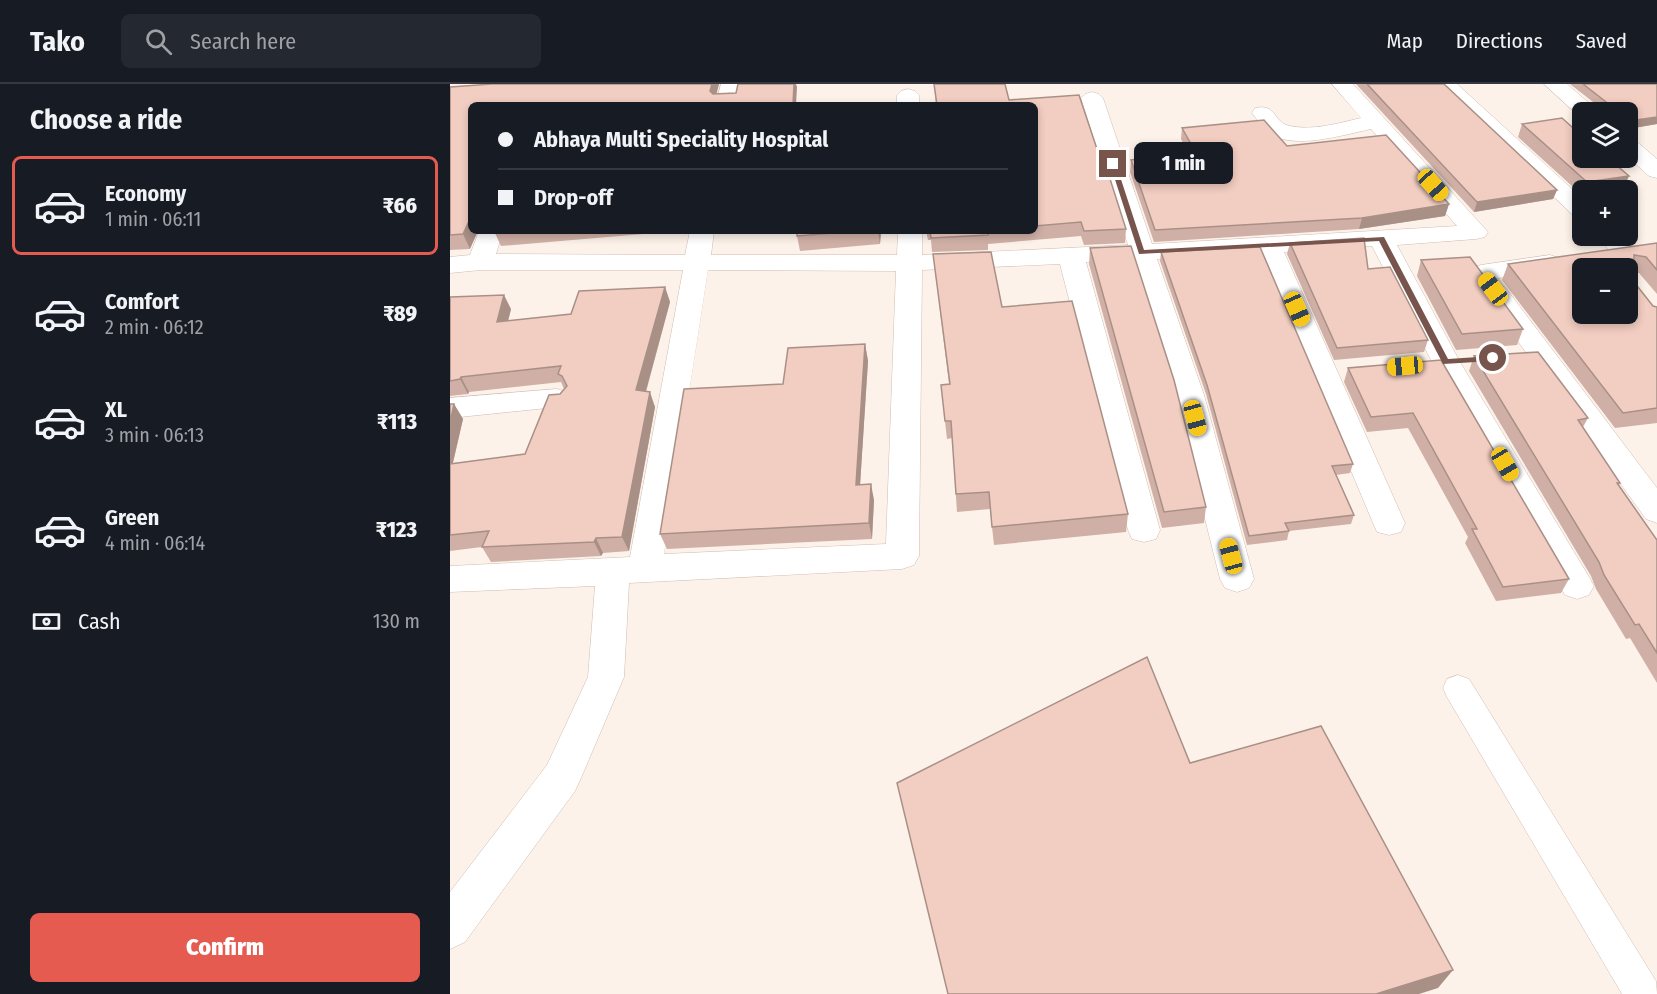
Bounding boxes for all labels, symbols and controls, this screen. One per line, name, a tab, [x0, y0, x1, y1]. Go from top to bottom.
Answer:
search box	[121, 14, 541, 68]
text: Tako	[30, 25, 85, 58]
icon: search	[142, 25, 175, 58]
text: Search here	[190, 28, 296, 55]
text: Map	[1386, 28, 1423, 54]
text: Directions	[1456, 28, 1543, 54]
text: Saved	[1576, 28, 1627, 54]
map controls	[1572, 102, 1638, 324]
button: layers	[1572, 102, 1638, 168]
text: Choose a ride	[30, 104, 182, 136]
text: Abhaya Multi Speciality Hospital	[534, 126, 828, 153]
callout: 1 min	[1134, 143, 1233, 185]
route end	[1099, 150, 1126, 177]
text: 1 min	[1162, 151, 1205, 175]
car	[1414, 166, 1452, 204]
icon: car	[33, 179, 87, 233]
text: Economy	[105, 180, 186, 207]
button: +	[1572, 180, 1638, 246]
text: Drop-off	[534, 184, 613, 211]
text: ₹66	[383, 192, 417, 219]
text: 1 min · 06:11	[105, 207, 201, 231]
button: −	[1572, 258, 1638, 324]
car	[1475, 269, 1511, 309]
icon: car	[33, 287, 87, 341]
text: Comfort	[105, 288, 179, 315]
car	[1281, 289, 1313, 329]
text: ₹89	[383, 300, 417, 327]
text: 2 min · 06:12	[105, 315, 204, 339]
route start	[1479, 344, 1506, 371]
car	[1386, 355, 1424, 377]
icon: car	[33, 395, 87, 449]
text: XL	[105, 396, 127, 423]
car	[1182, 398, 1208, 438]
text: ₹113	[377, 408, 417, 435]
text: 3 min · 06:13	[105, 423, 204, 447]
car	[1488, 444, 1522, 484]
icon: car	[33, 503, 87, 557]
text: Green	[105, 504, 159, 531]
text: ₹123	[376, 516, 417, 543]
text: 4 min · 06:14	[105, 531, 205, 555]
car	[1218, 536, 1244, 576]
icon: cash	[30, 605, 63, 638]
text: Cash	[78, 608, 121, 635]
text: 130 m	[373, 609, 420, 633]
button: Confirm	[30, 913, 420, 982]

